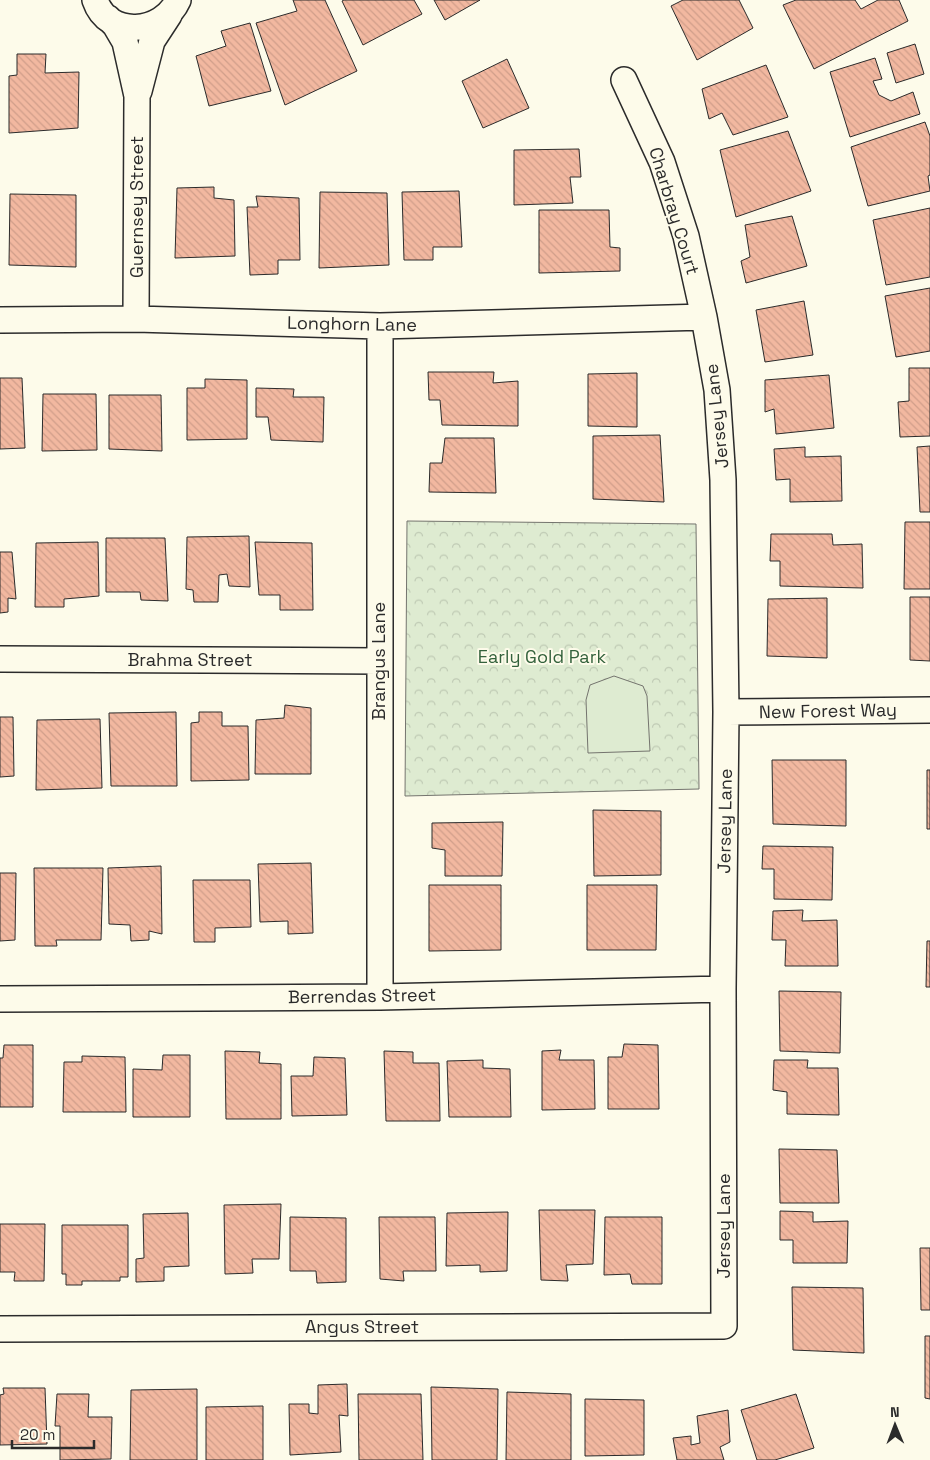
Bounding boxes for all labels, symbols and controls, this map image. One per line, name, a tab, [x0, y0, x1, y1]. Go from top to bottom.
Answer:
street label: Guernsey Street	[125, 136, 148, 278]
street label: Charbray Court	[644, 144, 705, 277]
street label: Longhorn Lane	[287, 311, 417, 336]
street label: Jersey Lane	[700, 363, 733, 470]
street label: Brangus Lane	[367, 602, 390, 720]
park label: Early Gold Park	[478, 645, 607, 668]
street label: Brahma Street	[127, 648, 253, 671]
street label: New Forest Way	[759, 698, 897, 723]
street label: Jersey Lane	[712, 768, 737, 874]
street label: Berrendas Street	[288, 983, 436, 1008]
street label: Jersey Lane	[712, 1173, 735, 1279]
street label: Angus Street	[305, 1315, 419, 1338]
north arrow	[870, 1400, 920, 1450]
text: N	[890, 1403, 900, 1421]
scale bar	[12, 1418, 95, 1450]
text: 20 m	[20, 1425, 55, 1444]

